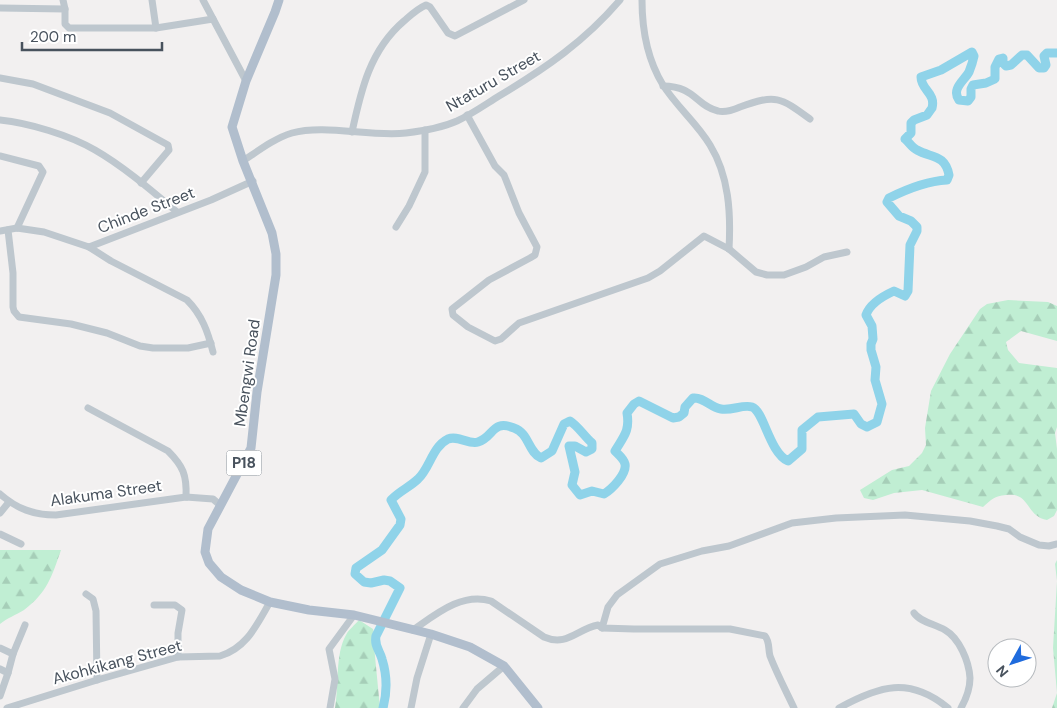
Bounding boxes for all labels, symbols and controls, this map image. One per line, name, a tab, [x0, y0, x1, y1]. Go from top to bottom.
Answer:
scale bar	[22, 20, 162, 52]
text: 200 m	[30, 27, 76, 47]
street label: Ntaturu Street	[442, 45, 544, 117]
street label: Chinde Street	[94, 182, 198, 238]
street label: Mbengwi Road	[229, 318, 265, 428]
road number: P18	[226, 450, 262, 476]
street label: Alakuma Street	[49, 475, 163, 511]
street label: Akohkikang Street	[50, 635, 184, 689]
north arrow	[987, 638, 1037, 688]
text: N	[992, 662, 1012, 681]

